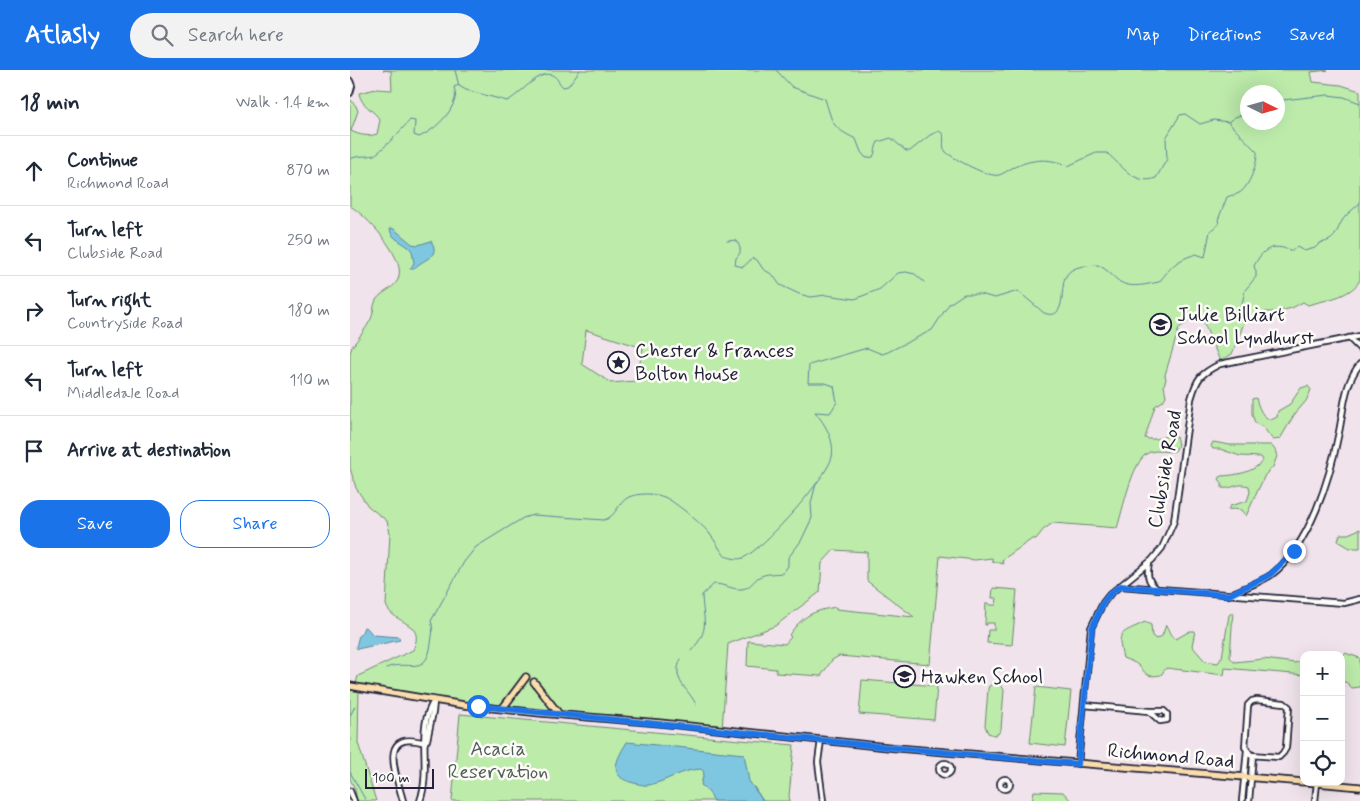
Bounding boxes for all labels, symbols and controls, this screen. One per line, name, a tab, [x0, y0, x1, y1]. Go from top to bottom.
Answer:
search box	[130, 13, 480, 58]
text: Atlasly	[25, 20, 100, 51]
icon: search	[148, 21, 176, 49]
text: Search here	[188, 23, 284, 48]
text: Map	[1127, 23, 1160, 47]
text: Directions	[1188, 23, 1262, 47]
text: Saved	[1290, 23, 1335, 47]
north arrow	[1240, 85, 1285, 130]
text: 18 min	[20, 89, 80, 117]
text: Walk · 1.4 km	[236, 92, 330, 113]
text: Continue	[67, 148, 138, 173]
icon: ahead	[20, 157, 48, 185]
text: 870 m	[286, 160, 330, 181]
text: Richmond Road	[67, 173, 169, 194]
text: Turn left	[67, 218, 143, 243]
icon: left	[20, 227, 48, 255]
text: 250 m	[287, 230, 330, 251]
text: Clubside Road	[67, 243, 163, 264]
text: Turn right	[67, 288, 151, 313]
icon: right	[20, 297, 48, 325]
text: 180 m	[287, 300, 330, 321]
place label: Julie Billiart School Lyndhurst	[1177, 302, 1314, 352]
text: Countryside Road	[67, 313, 183, 334]
school or university icon: Julie Billiart School Lyndhurst	[1149, 313, 1173, 337]
place label: Chester & Frances Bolton House	[635, 338, 794, 388]
place icon: Chester & Frances Bolton House	[607, 350, 631, 374]
text: Turn left	[67, 358, 143, 383]
icon: left	[20, 367, 48, 395]
text: 110 m	[289, 370, 330, 391]
text: Middledale Road	[67, 383, 179, 404]
street label: Clubside Road	[1142, 408, 1189, 530]
icon: arrive	[20, 437, 48, 465]
text: Arrive at destination	[67, 438, 231, 463]
button: Save	[20, 500, 170, 548]
button: Share	[180, 500, 330, 548]
route end	[1283, 540, 1306, 563]
map controls	[1300, 651, 1345, 786]
button: +	[1300, 651, 1345, 696]
school or university icon: Hawken School	[893, 664, 917, 688]
place label: Hawken School	[921, 664, 1043, 691]
route start	[467, 695, 490, 718]
button: −	[1300, 696, 1345, 741]
park label: Acacia Reservation	[448, 736, 548, 786]
street label: Richmond Road	[1106, 737, 1235, 775]
button: locate	[1300, 741, 1345, 786]
scale bar	[365, 766, 434, 789]
text: 100 m	[372, 769, 410, 787]

